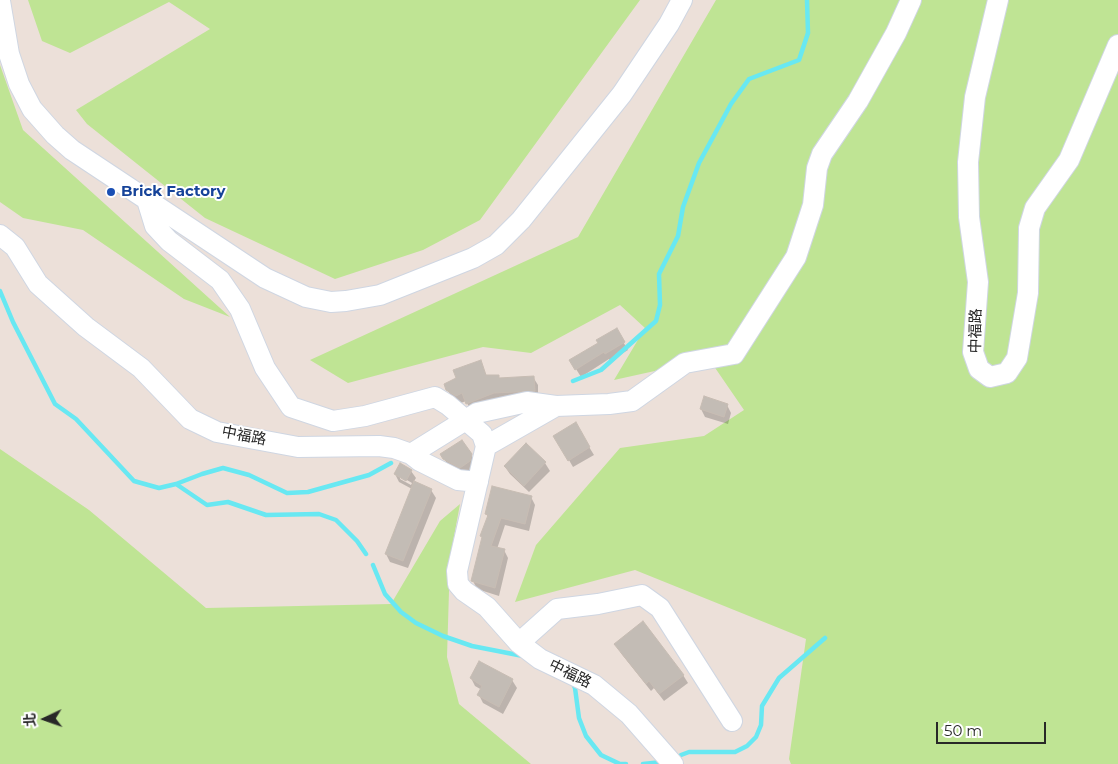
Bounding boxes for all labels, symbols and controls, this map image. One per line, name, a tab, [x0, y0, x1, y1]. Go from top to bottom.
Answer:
place label: Brick Factory	[121, 183, 225, 201]
marker: Brick Factory	[105, 186, 117, 198]
street label: 中福路	[967, 308, 985, 354]
street label: 中福路	[220, 423, 268, 449]
street label: 中福路	[546, 656, 594, 692]
north arrow	[20, 694, 70, 744]
text: 北	[21, 712, 39, 727]
scale bar	[938, 712, 1048, 744]
text: 50 m	[944, 721, 982, 740]

